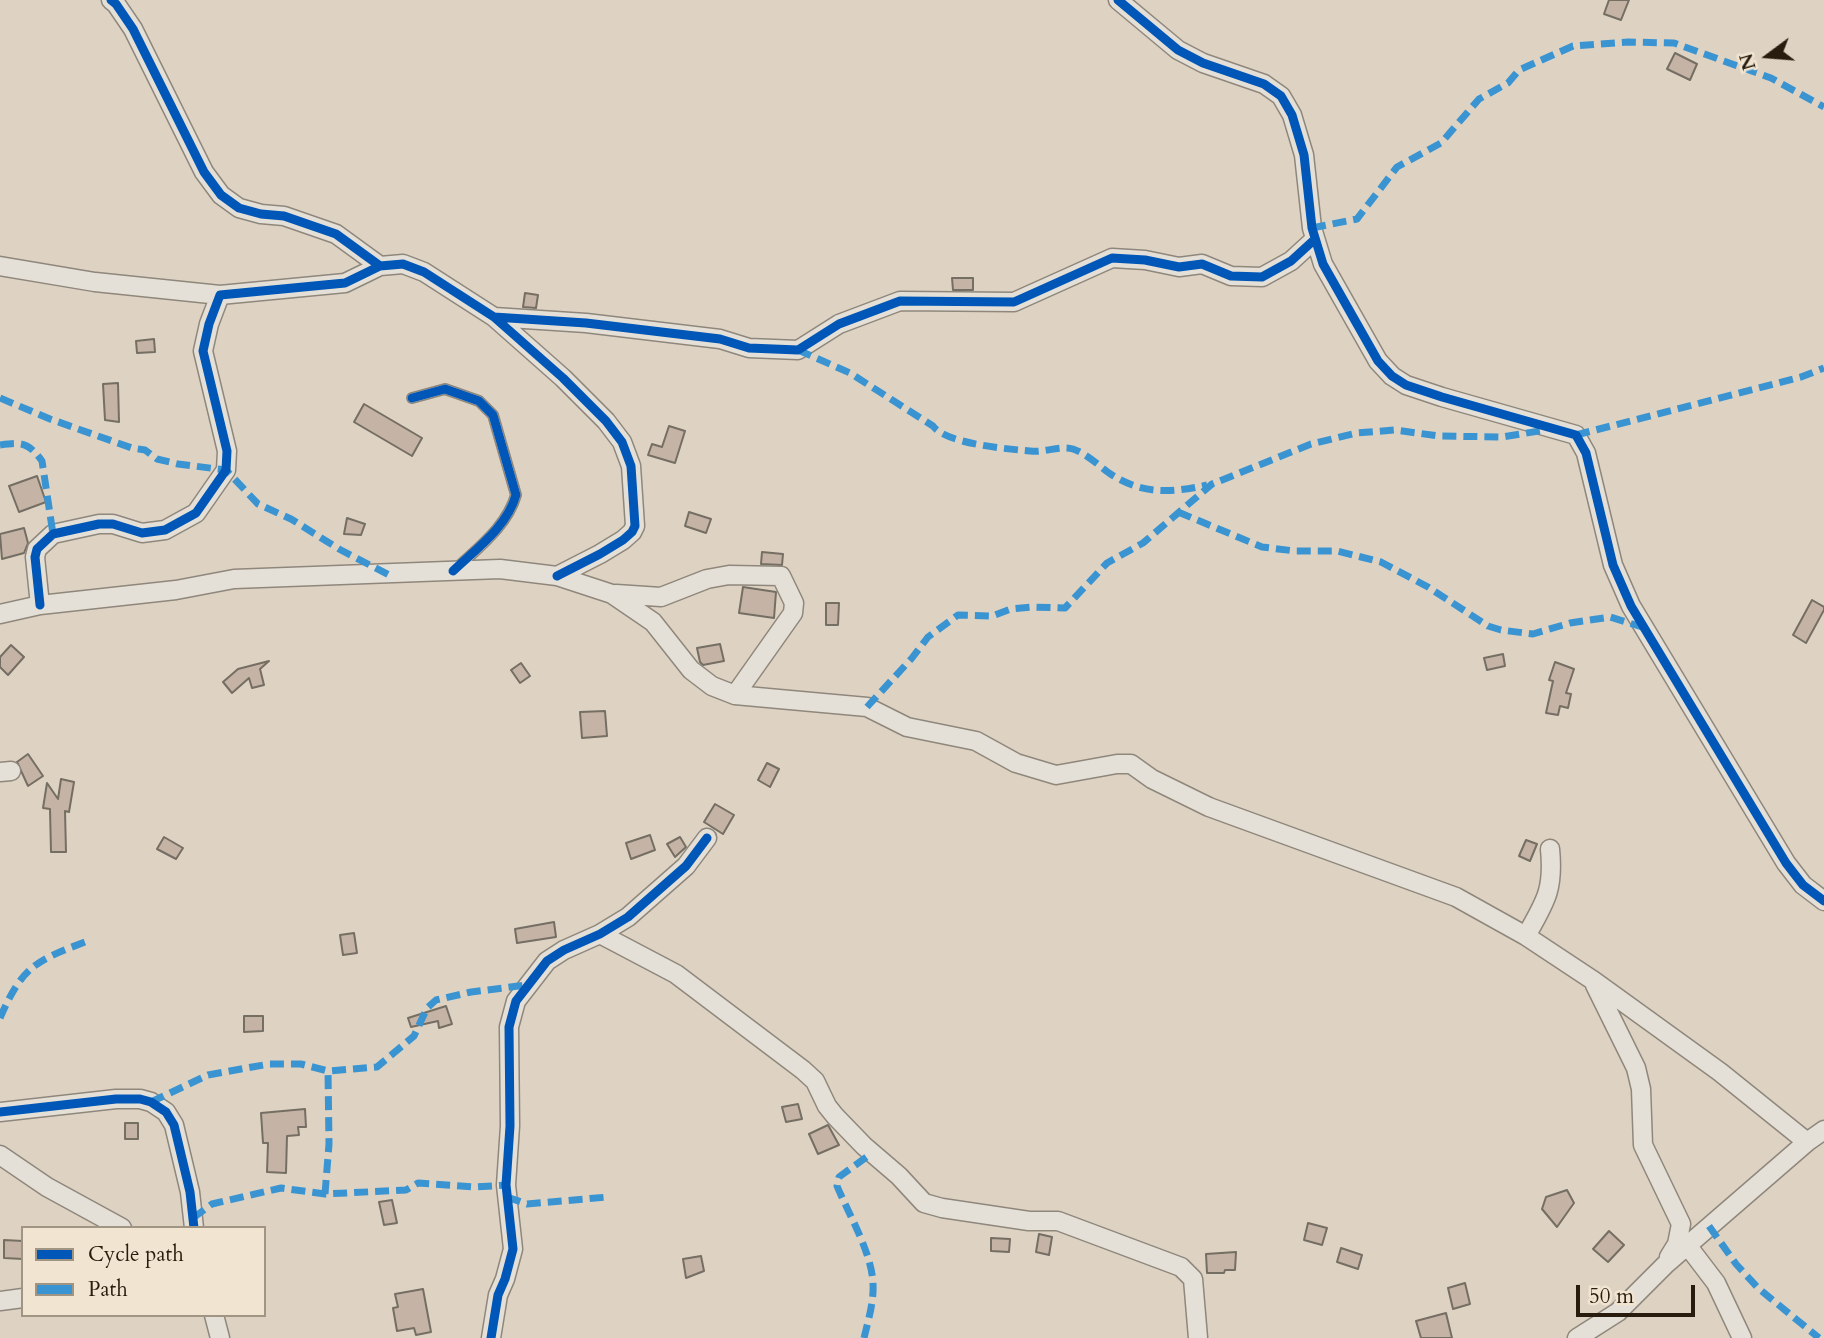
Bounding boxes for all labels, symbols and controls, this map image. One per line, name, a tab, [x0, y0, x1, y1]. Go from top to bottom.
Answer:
north arrow	[1733, 21, 1803, 91]
text: N	[1733, 50, 1763, 73]
legend	[21, 1226, 266, 1317]
text: Cycle path	[88, 1240, 184, 1269]
scale bar	[1579, 1272, 1698, 1316]
text: Path	[88, 1275, 128, 1304]
text: 50 m	[1589, 1282, 1634, 1311]

